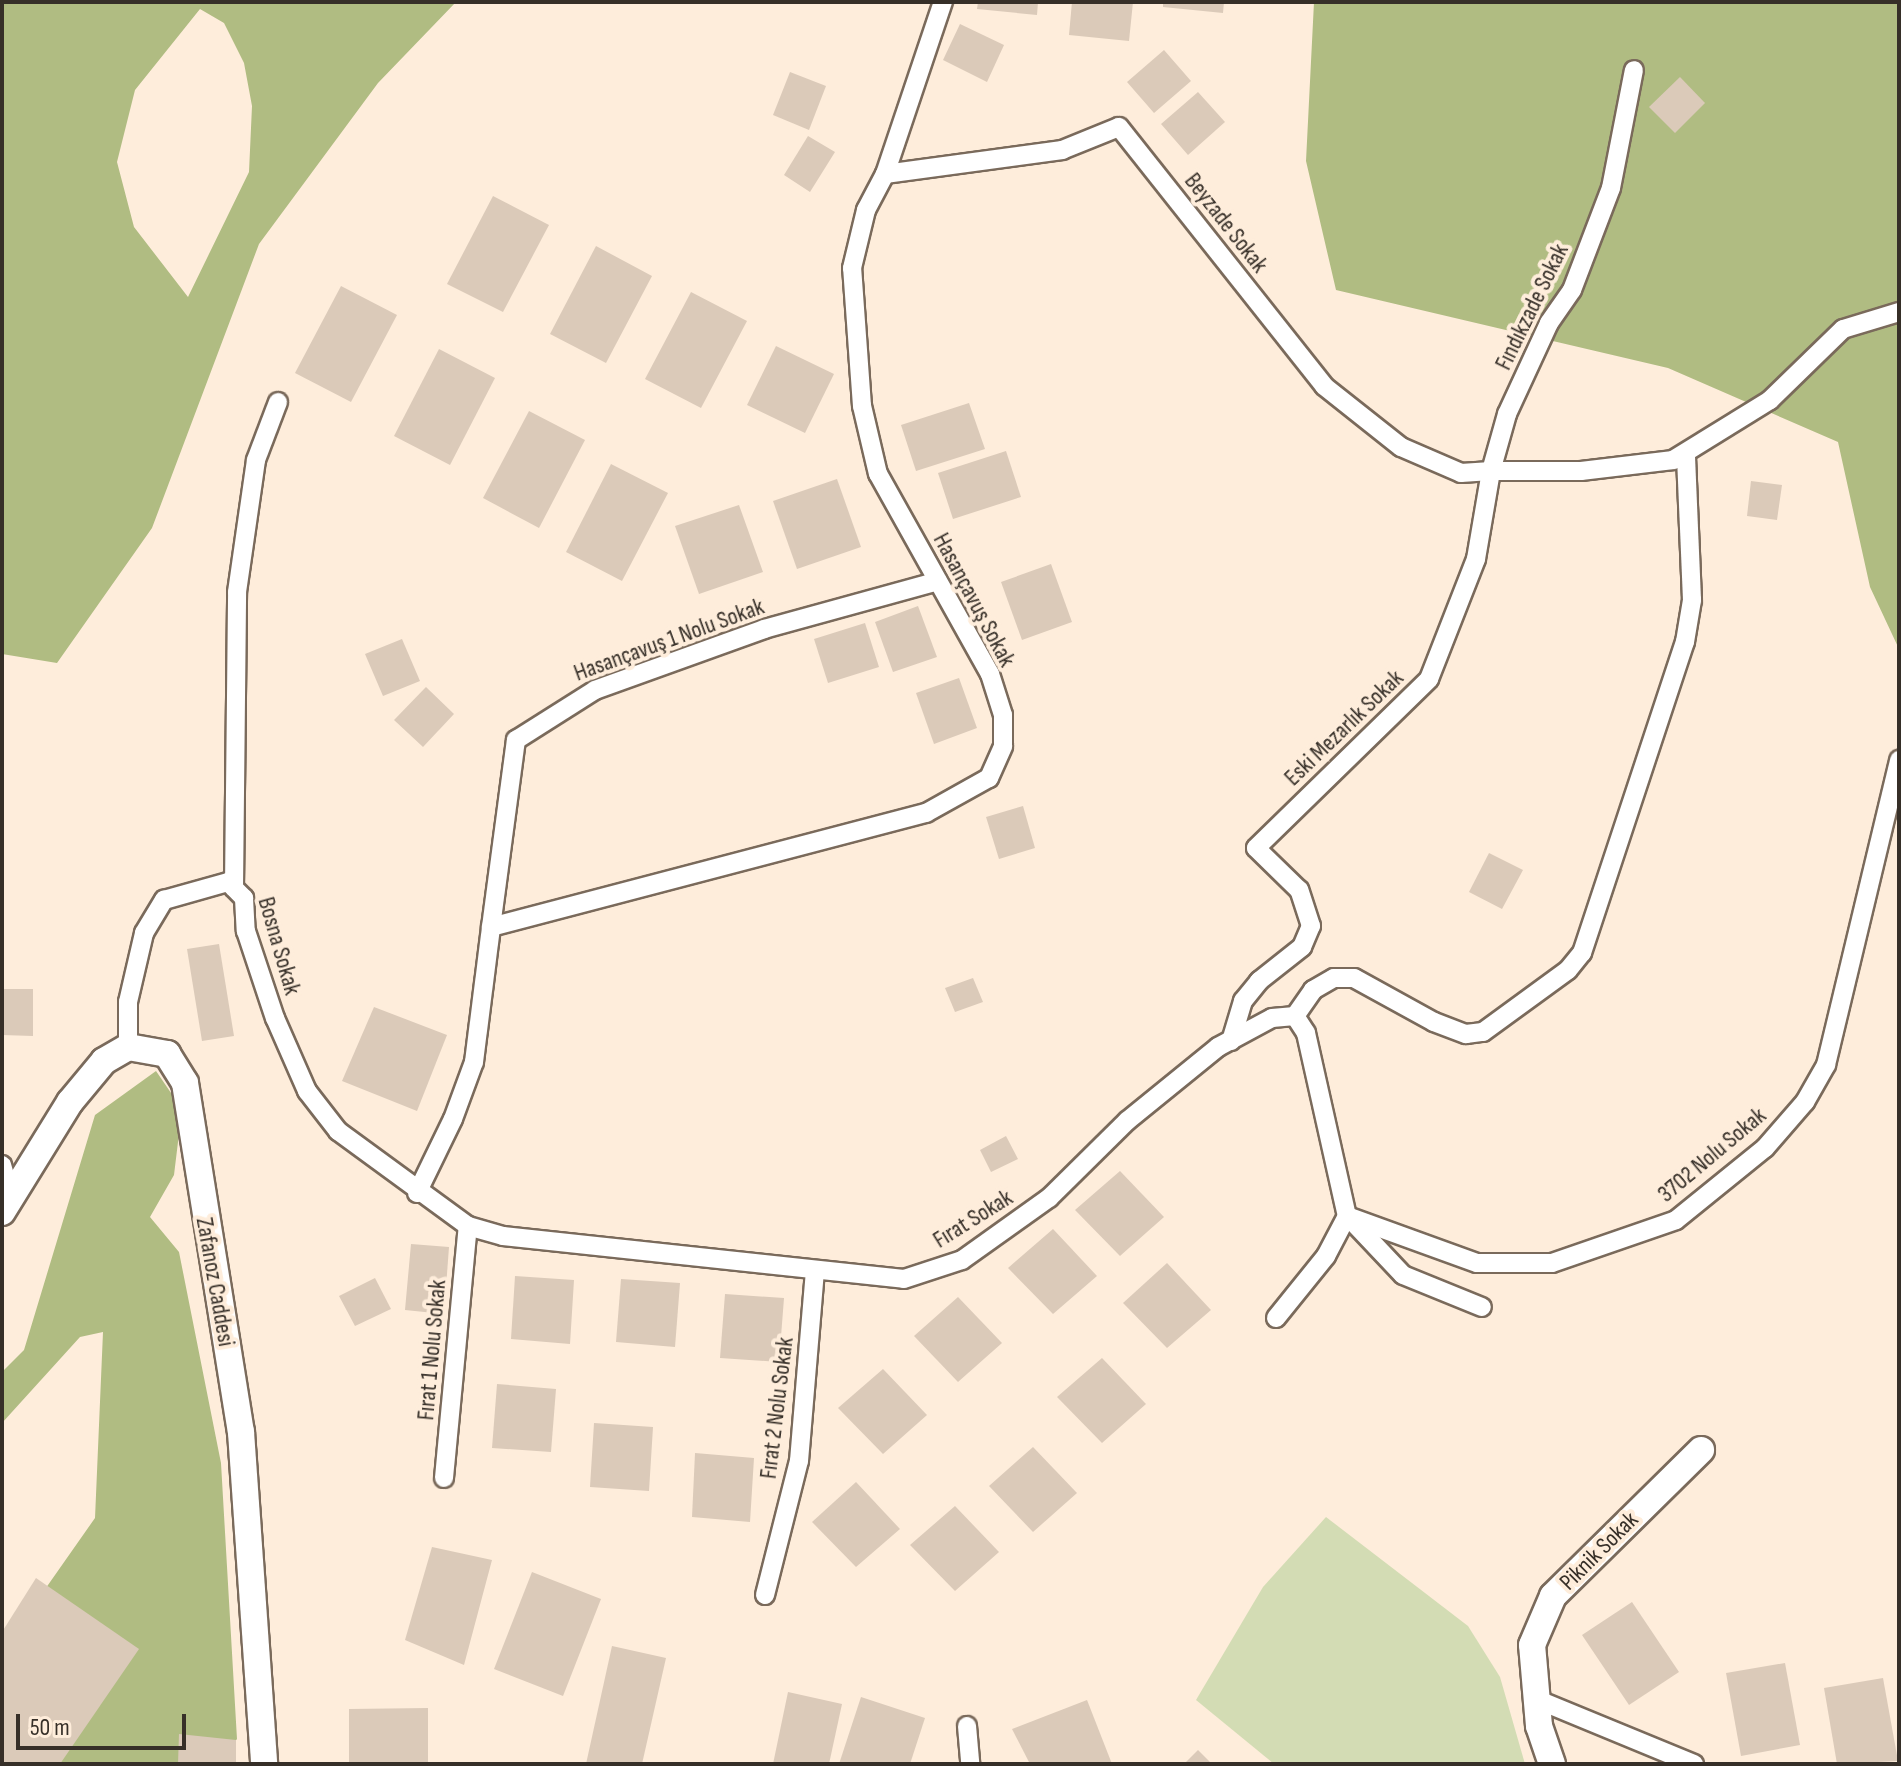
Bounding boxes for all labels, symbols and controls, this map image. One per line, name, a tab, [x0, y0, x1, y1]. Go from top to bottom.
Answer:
street label: Beyzade Sokak	[1178, 167, 1274, 279]
street label: Fındıkzade Sokak	[1489, 239, 1575, 375]
street label: Hasançavuş Sokak	[927, 528, 1021, 672]
street label: Hasançavuş 1 Nolu Sokak	[570, 592, 768, 688]
street label: Eski Mezarlık Sokak	[1278, 664, 1410, 792]
street label: Bosna Sokak	[251, 894, 307, 998]
street label: 3702 Nolu Sokak	[1652, 1101, 1772, 1209]
street label: Fırat Sokak	[928, 1183, 1018, 1255]
street label: Zafanoz Caddesi	[189, 1215, 241, 1349]
street label: Fırat 1 Nolu Sokak	[412, 1279, 452, 1421]
street label: Fırat 2 Nolu Sokak	[754, 1336, 800, 1480]
street label: Piknik Sokak	[1554, 1506, 1644, 1596]
scale bar	[20, 1698, 190, 1748]
text: 50 m	[30, 1713, 70, 1742]

